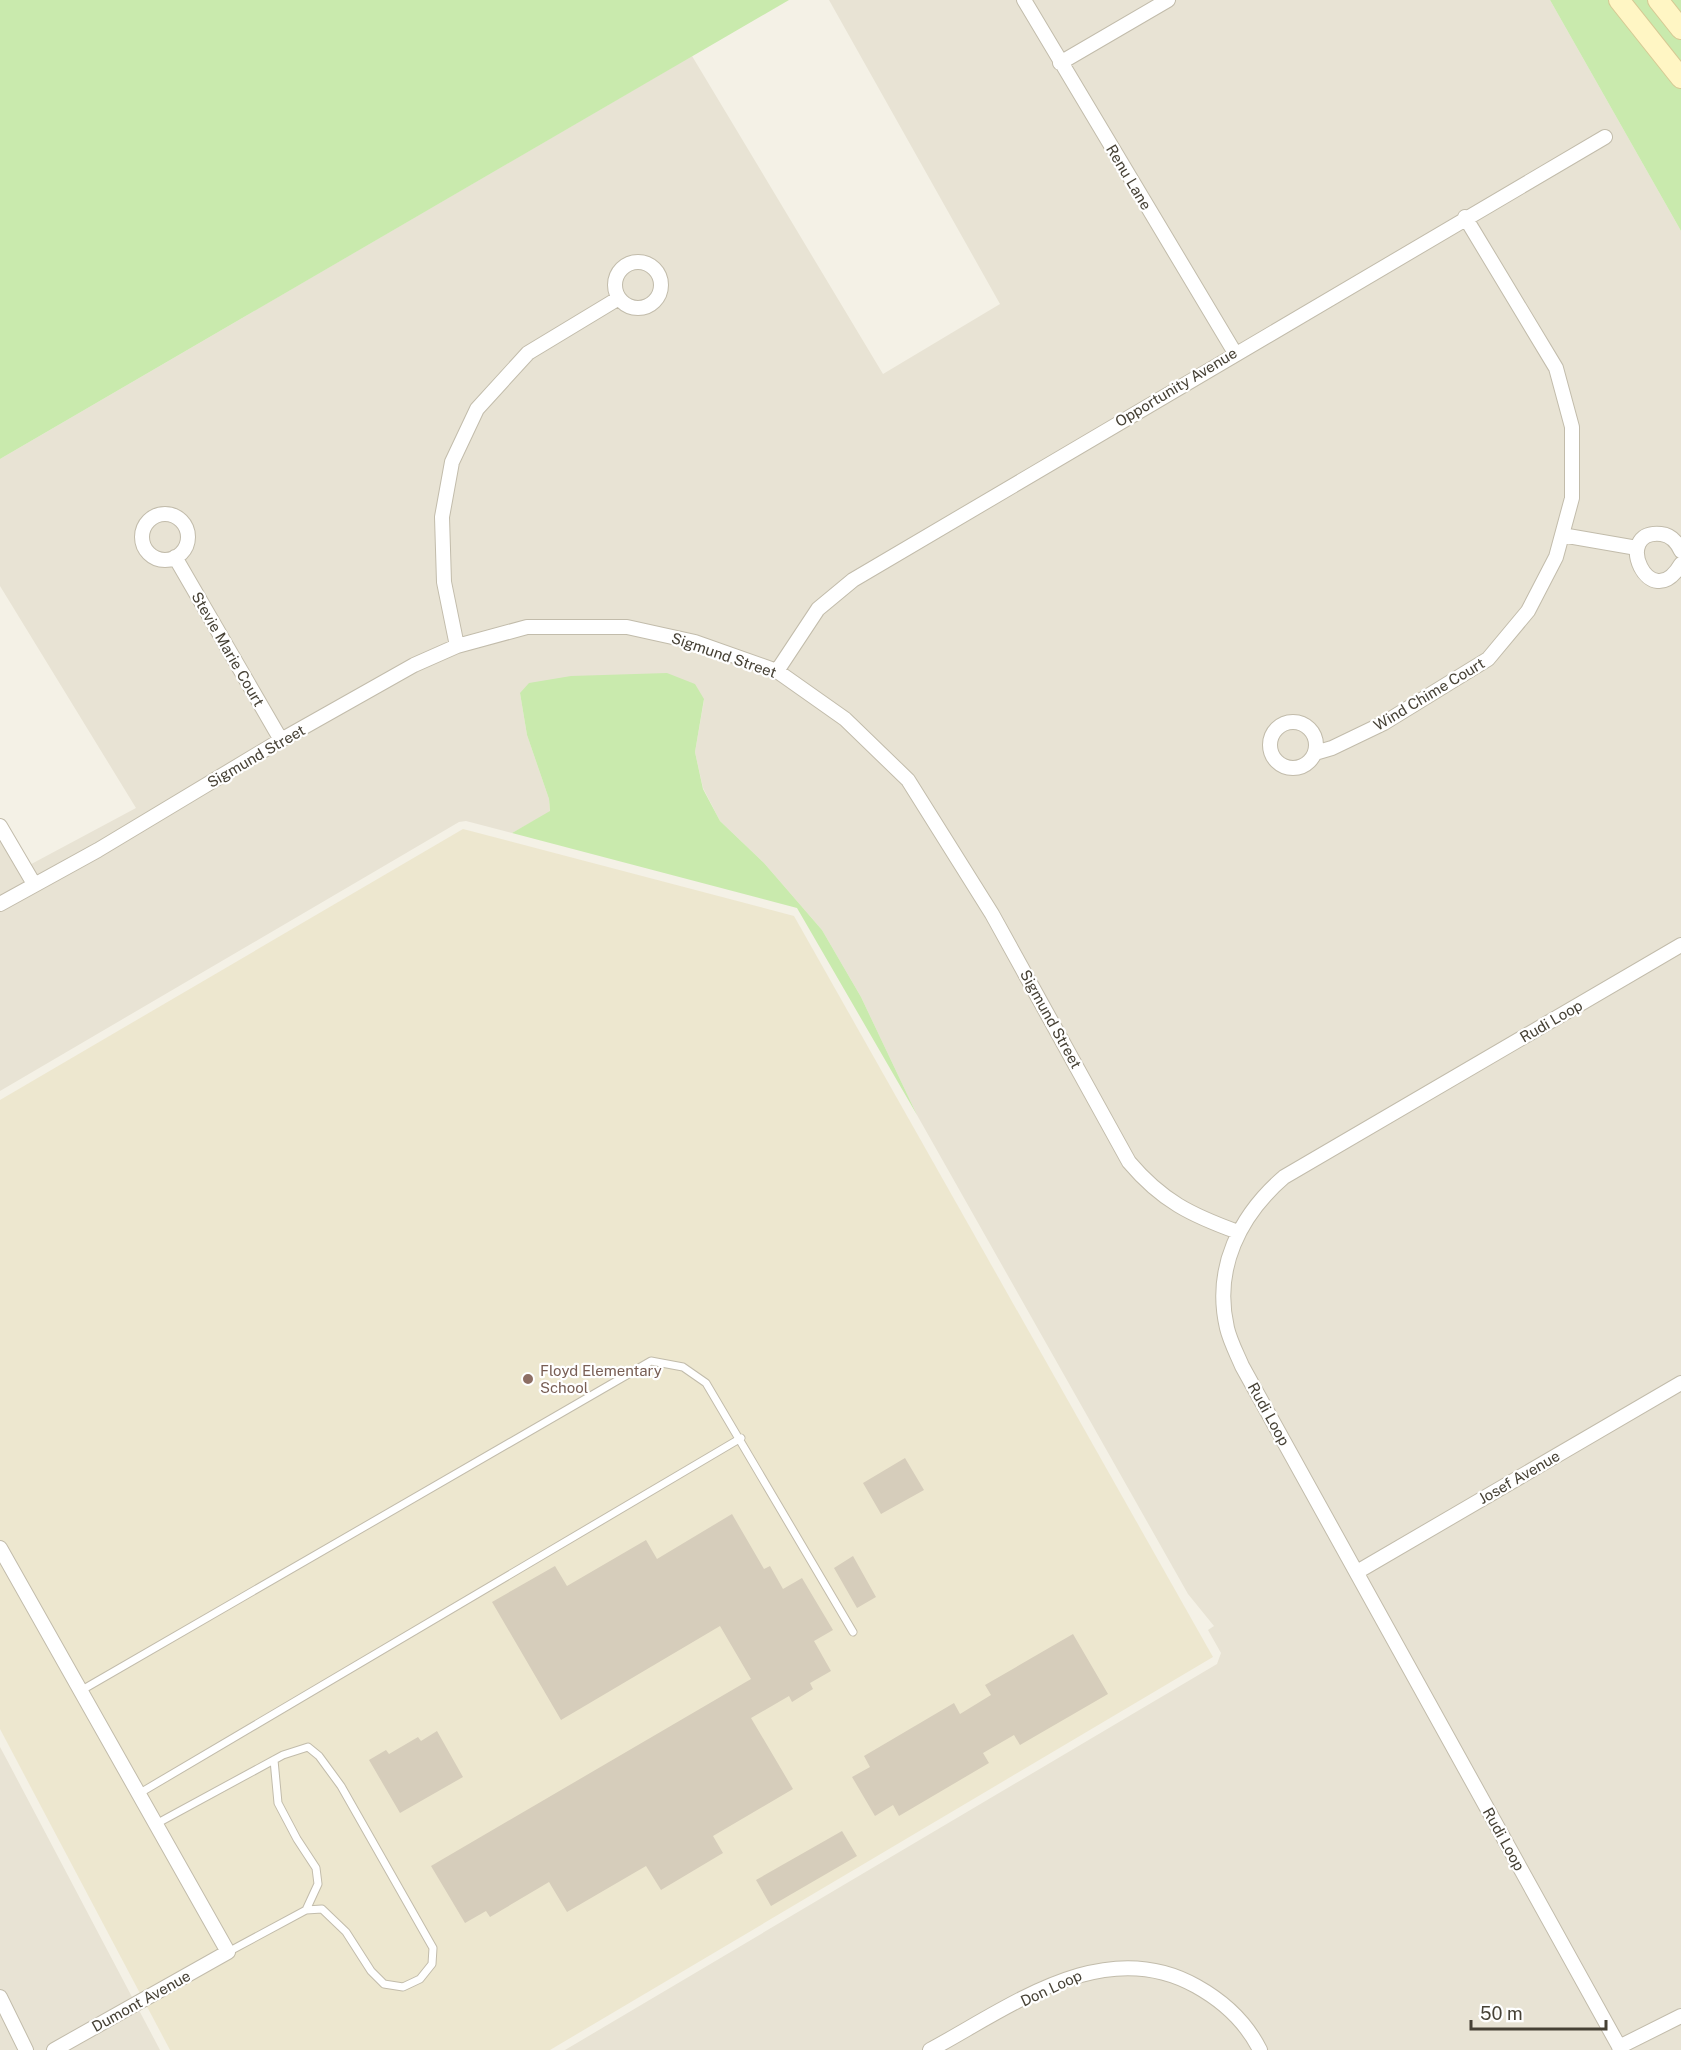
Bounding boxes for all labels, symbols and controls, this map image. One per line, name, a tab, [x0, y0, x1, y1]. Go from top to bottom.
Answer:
street label: Renu Lane	[1103, 141, 1155, 213]
street label: Opportunity Avenue	[1112, 344, 1240, 430]
street label: Stevie Marie Court	[188, 589, 268, 709]
street label: Sigmund Street	[669, 629, 779, 681]
street label: Wind Chime Court	[1371, 654, 1488, 734]
street label: Sigmund Street	[204, 721, 308, 791]
street label: Sigmund Street	[1017, 967, 1085, 1071]
street label: Rudi Loop	[1517, 996, 1585, 1046]
place label: Floyd Elementary School	[540, 1362, 662, 1396]
marker: Floyd Elementary School	[521, 1372, 535, 1386]
street label: Rudi Loop	[1245, 1380, 1293, 1449]
street label: Josef Avenue	[1475, 1447, 1563, 1507]
street label: Rudi Loop	[1480, 1805, 1528, 1874]
street label: Don Loop	[1018, 1966, 1084, 2010]
street label: Dumont Avenue	[89, 1967, 193, 2035]
scale bar	[1471, 1993, 1606, 2031]
text: 50 m	[1480, 2003, 1523, 2024]

